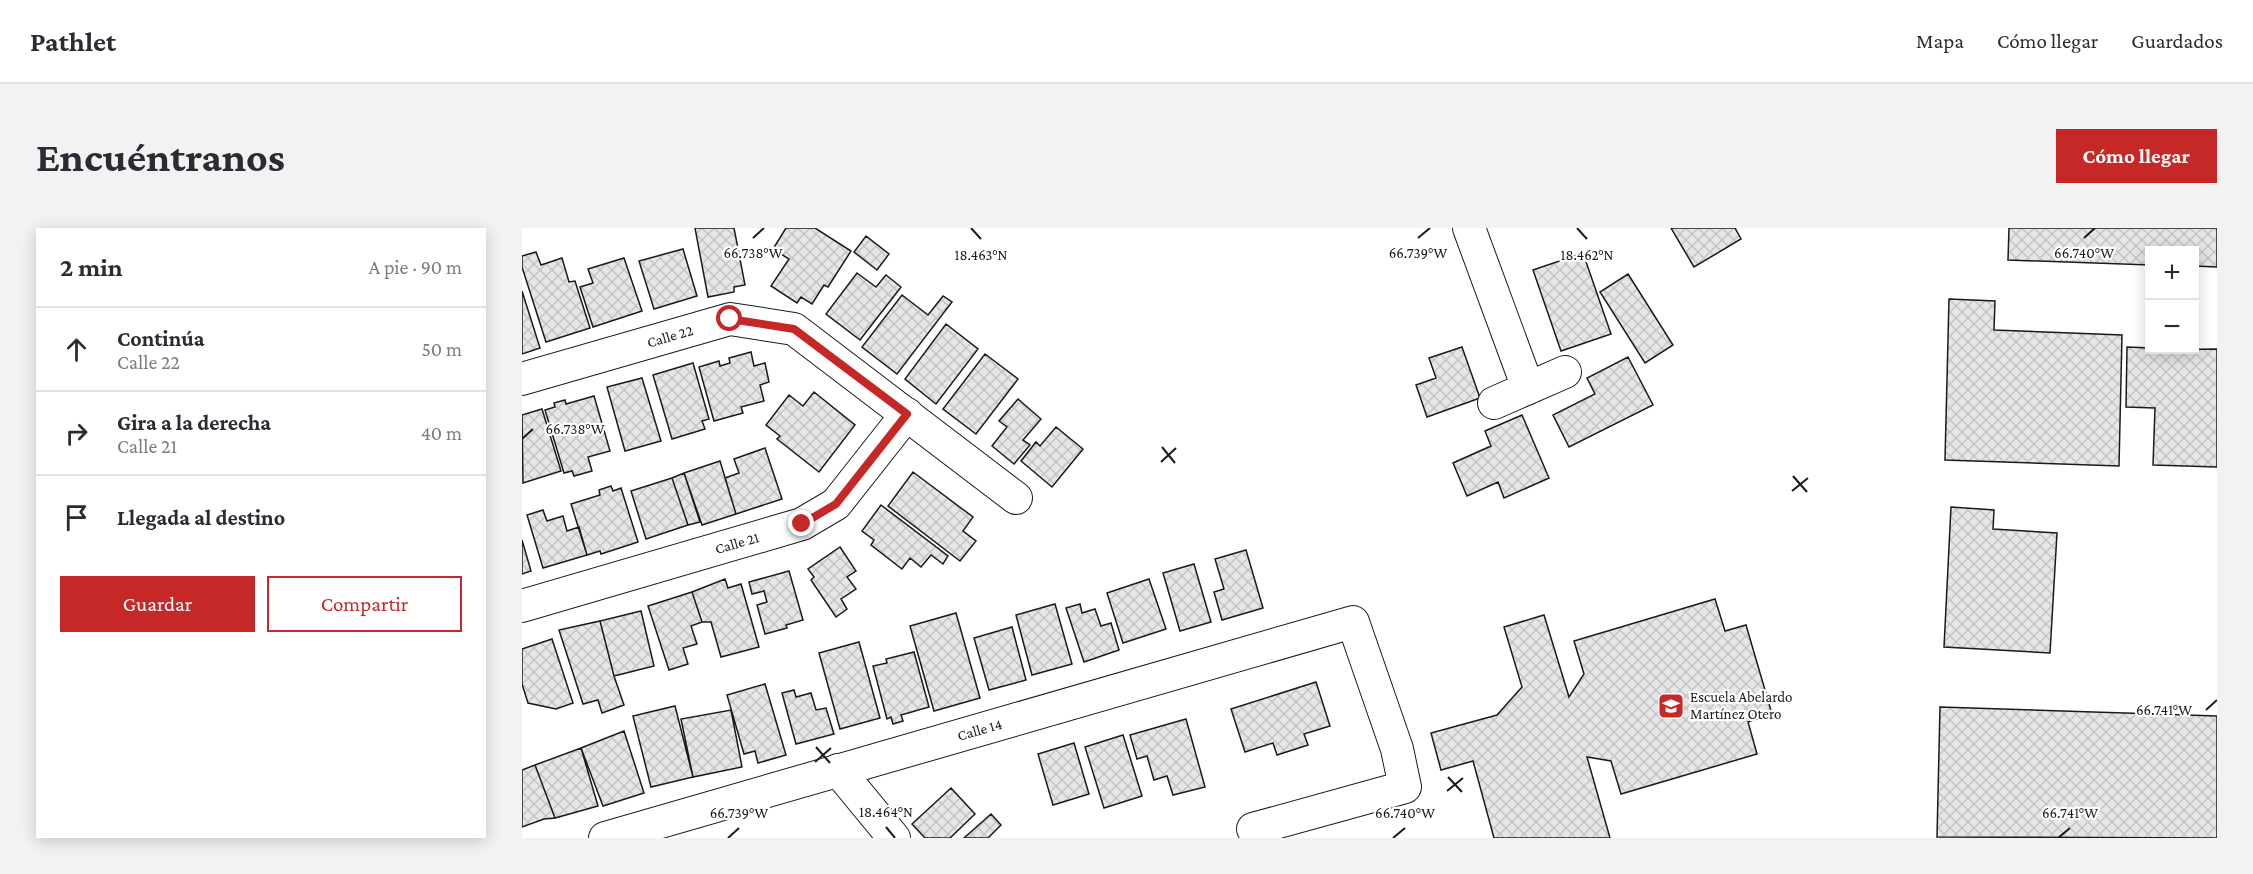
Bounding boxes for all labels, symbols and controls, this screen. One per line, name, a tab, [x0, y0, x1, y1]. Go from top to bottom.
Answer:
text: Pathlet	[30, 26, 116, 57]
text: Mapa	[1916, 29, 1964, 53]
text: Cómo llegar	[1997, 29, 2098, 53]
text: Guardados	[2131, 29, 2223, 53]
button: Cómo llegar	[2056, 129, 2217, 183]
text: Encuéntranos	[36, 133, 285, 180]
text: 66.738°W	[723, 245, 783, 261]
text: 66.739°W	[1389, 245, 1448, 261]
text: 66.740°W	[2054, 245, 2114, 261]
map controls	[2145, 246, 2199, 354]
button: +	[2145, 246, 2199, 300]
text: 18.463°N	[955, 247, 1008, 263]
text: 18.462°N	[1561, 247, 1614, 263]
text: 2 min	[60, 253, 123, 282]
text: A pie · 90 m	[369, 256, 462, 278]
button: −	[2145, 300, 2199, 354]
route start	[716, 305, 742, 331]
street label: Calle 22	[645, 322, 695, 351]
text: Continúa	[117, 326, 204, 351]
icon: ahead	[60, 333, 93, 366]
text: 50 m	[421, 338, 462, 360]
text: Calle 22	[117, 351, 180, 373]
text: Gira a la derecha	[117, 410, 271, 435]
icon: right	[60, 417, 93, 450]
text: 66.738°W	[545, 421, 605, 437]
text: 40 m	[421, 422, 462, 444]
text: Calle 21	[117, 435, 177, 457]
icon: arrive	[60, 501, 93, 534]
text: Llegada al destino	[117, 505, 285, 530]
route end	[788, 510, 814, 536]
street label: Calle 21	[713, 529, 761, 557]
button: Guardar	[60, 576, 255, 632]
button: Compartir	[267, 576, 462, 632]
place label: Escuela Abelardo Martínez Otero	[1690, 689, 1792, 722]
school or university icon: Escuela Abelardo Martínez Otero	[1656, 691, 1686, 721]
text: 66.741°W	[2136, 702, 2192, 718]
street label: Calle 14	[956, 716, 1004, 744]
text: 18.464°N	[859, 804, 913, 820]
text: 66.739°W	[710, 805, 769, 821]
text: 66.740°W	[1375, 805, 1435, 821]
text: 66.741°W	[2042, 805, 2098, 821]

